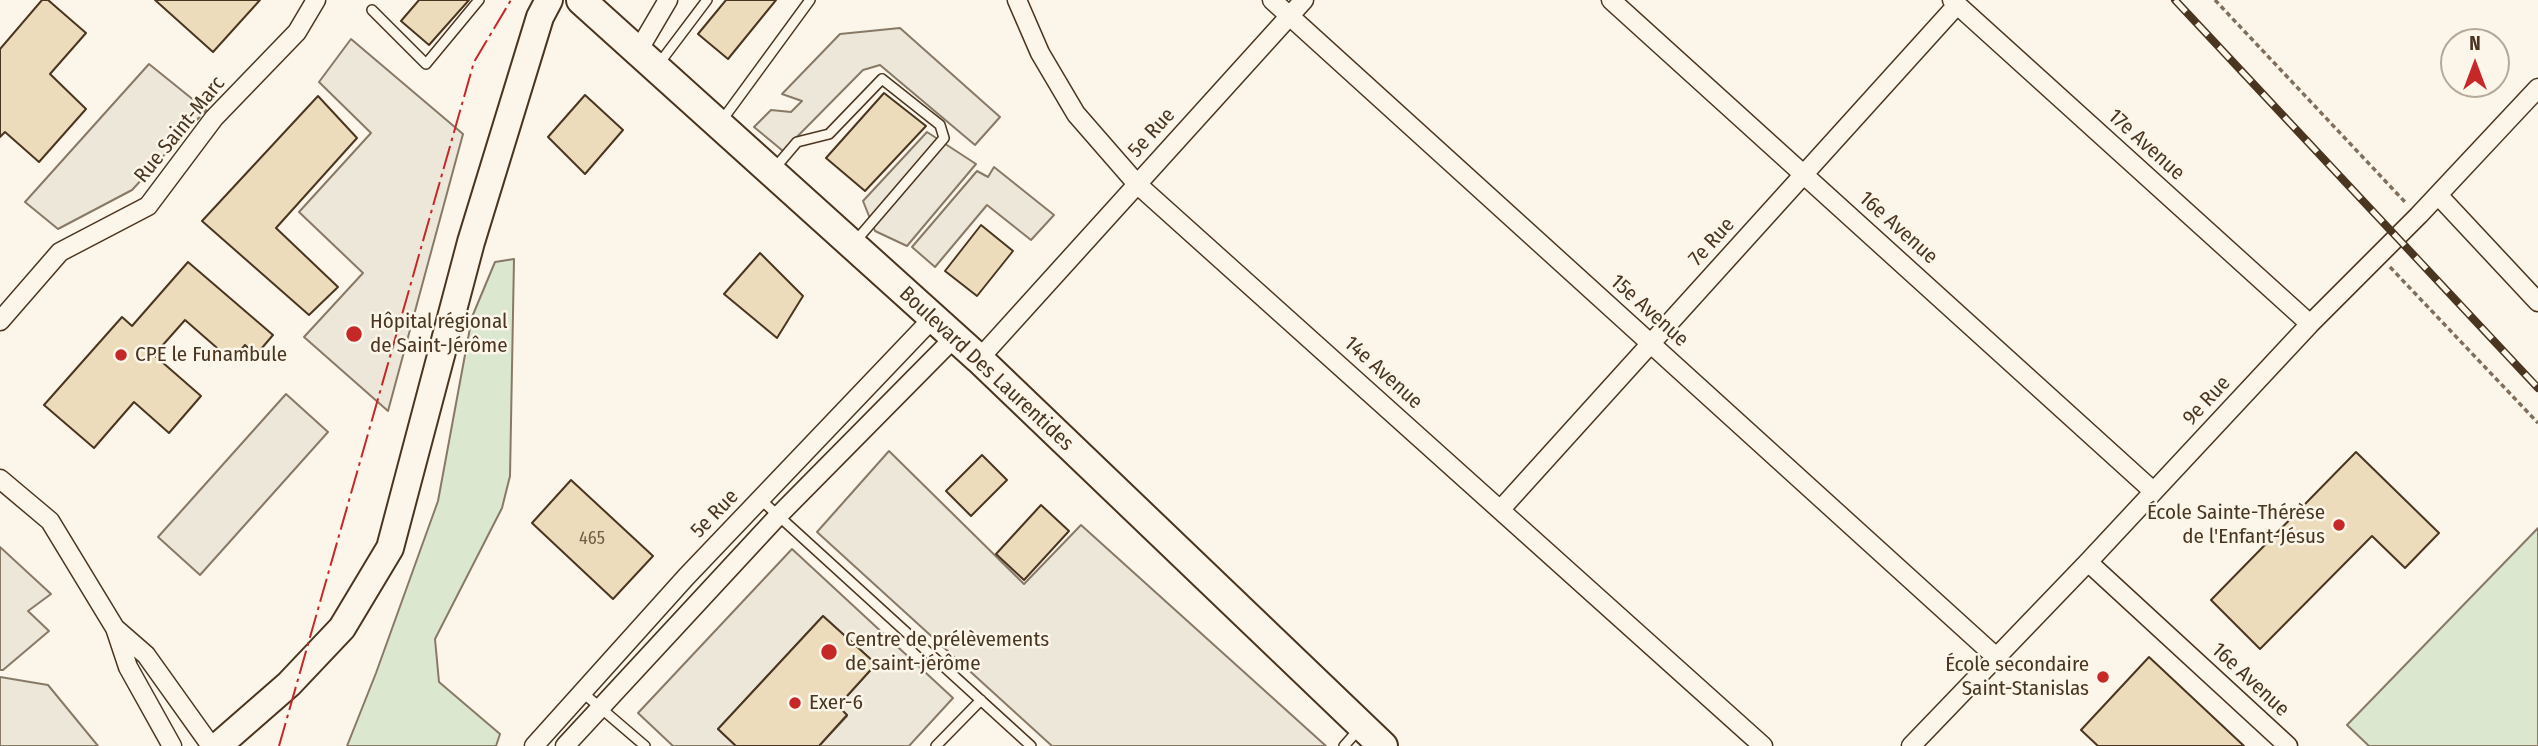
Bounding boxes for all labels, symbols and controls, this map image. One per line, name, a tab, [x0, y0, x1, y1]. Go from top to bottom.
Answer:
north arrow	[2440, 28, 2510, 98]
text: N	[2469, 32, 2481, 55]
street label: Rue Saint-Marc	[129, 72, 231, 188]
street label: 5e Rue	[1123, 103, 1181, 163]
street label: 17e Avenue	[2102, 104, 2190, 186]
street label: 16e Avenue	[1854, 186, 1942, 270]
street label: 7e Rue	[1684, 213, 1740, 271]
street label: 15e Avenue	[1605, 269, 1693, 353]
street label: Boulevard Des Laurentides	[894, 282, 1078, 456]
place label: Hôpital régional de Saint-Jérôme	[370, 309, 508, 359]
marker: Hôpital régional de Saint-Jérôme	[344, 324, 364, 344]
street label: 14e Avenue	[1339, 331, 1427, 415]
place label: CPE le Funambule	[135, 342, 287, 368]
marker: CPE le Funambule	[113, 347, 129, 363]
street label: 9e Rue	[2178, 371, 2236, 431]
street label: 5e Rue	[686, 484, 744, 544]
place label: École Sainte-Thérèse de l'Enfant-Jésus	[2147, 500, 2325, 550]
marker: École Sainte-Thérèse de l'Enfant-Jésus	[2331, 517, 2347, 533]
house number: 465	[579, 528, 605, 550]
place label: Centre de prélèvements de saint-jérôme	[845, 627, 1049, 677]
street label: 16e Avenue	[2206, 638, 2294, 722]
marker: Centre de prélèvements de saint-jérôme	[819, 642, 839, 662]
place label: École secondaire Saint-Stanislas	[1945, 652, 2089, 702]
marker: École secondaire Saint-Stanislas	[2095, 669, 2111, 685]
place label: Exer-6	[809, 690, 863, 716]
marker: Exer-6	[787, 695, 803, 711]

